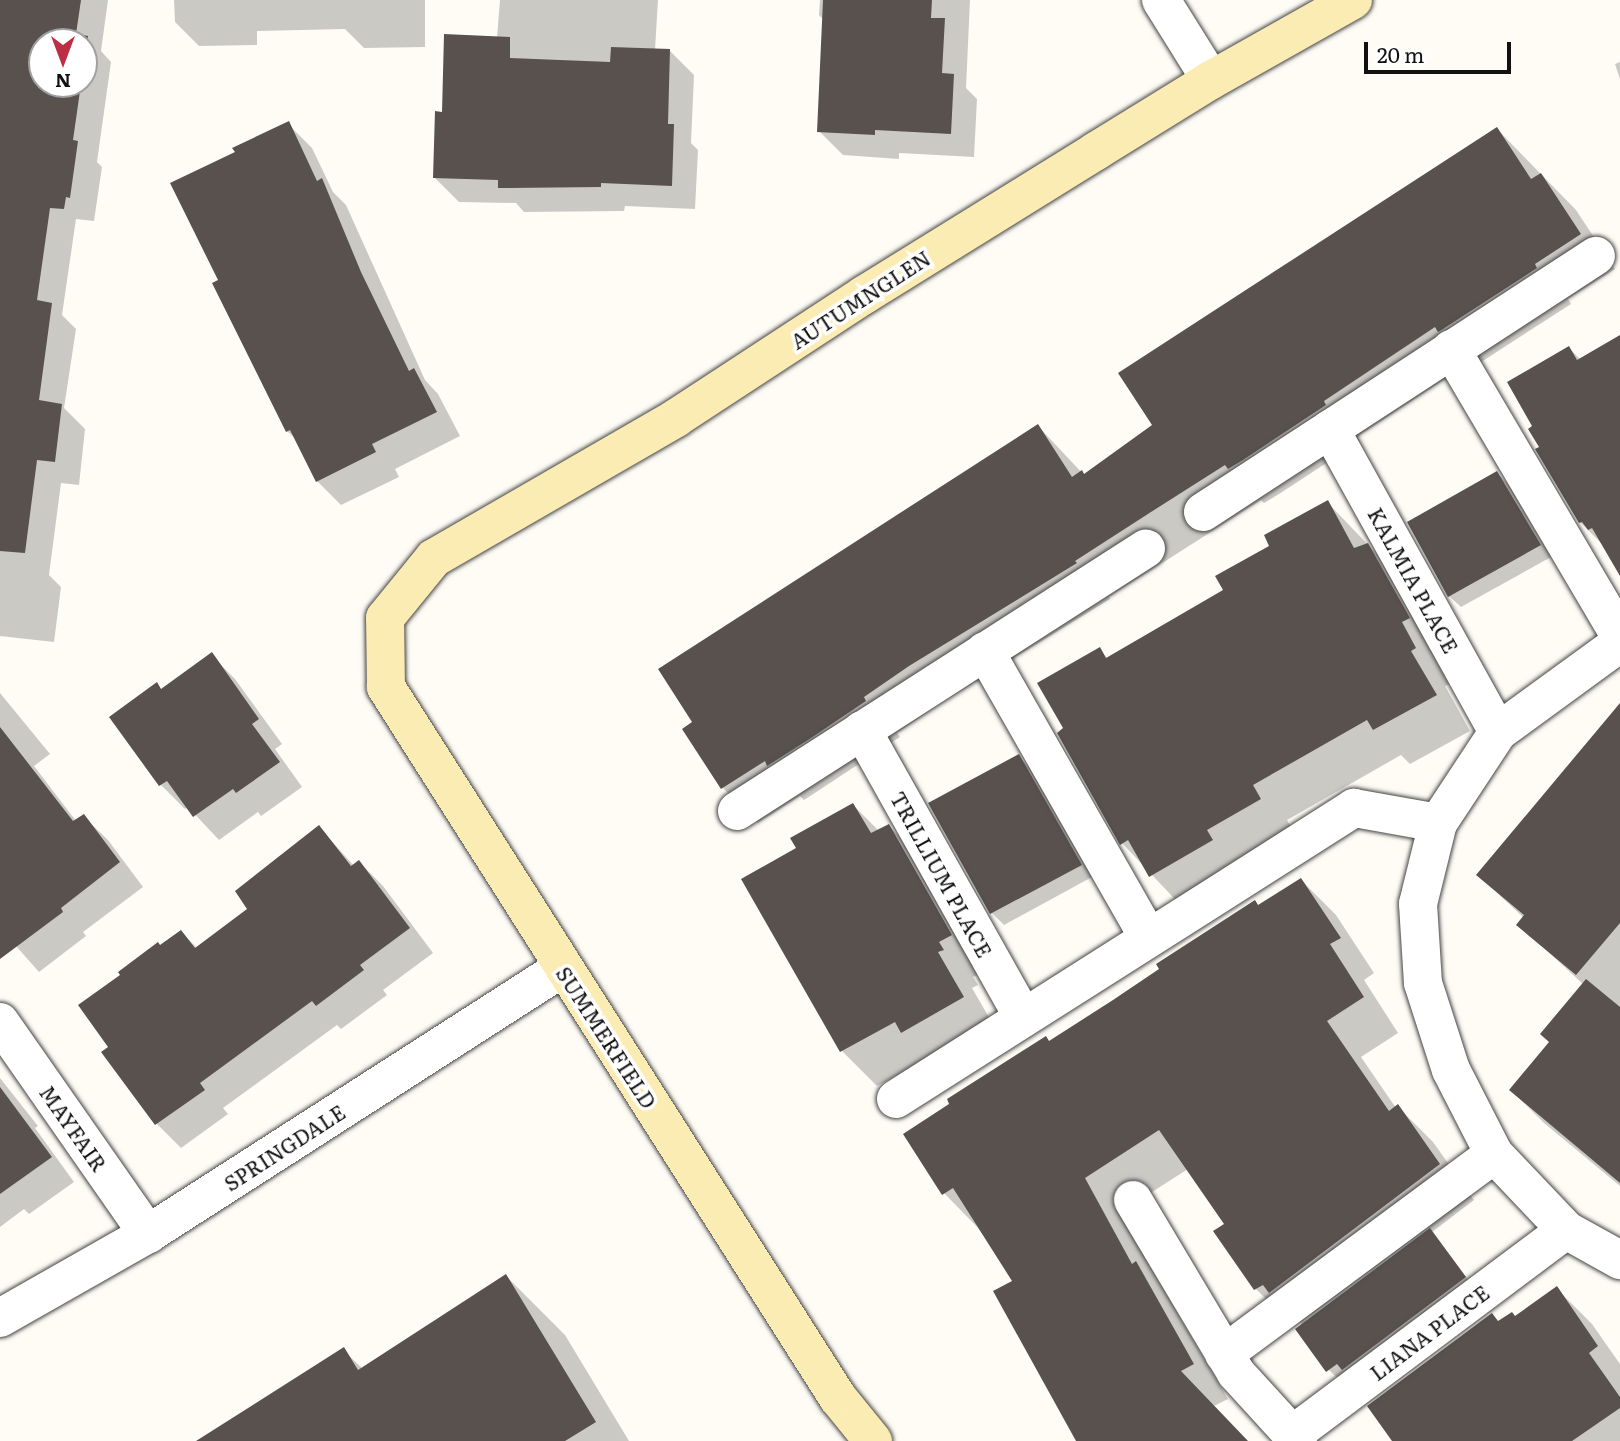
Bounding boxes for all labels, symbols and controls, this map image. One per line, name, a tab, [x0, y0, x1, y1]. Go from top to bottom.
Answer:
north arrow	[28, 28, 98, 98]
scale bar	[1368, 28, 1515, 72]
text: 20 m	[1377, 38, 1424, 69]
text: N	[55, 68, 71, 96]
street label: AUTUMNGLEN	[785, 244, 935, 354]
street label: KALMIA PLACE	[1364, 503, 1464, 657]
street label: TRILLIUM PLACE	[886, 787, 998, 961]
street label: SUMMERFIELD	[552, 961, 662, 1113]
street label: MAYFAIR	[35, 1080, 113, 1176]
street label: SPRINGDALE	[219, 1098, 349, 1196]
street label: LIANA PLACE	[1364, 1279, 1494, 1385]

